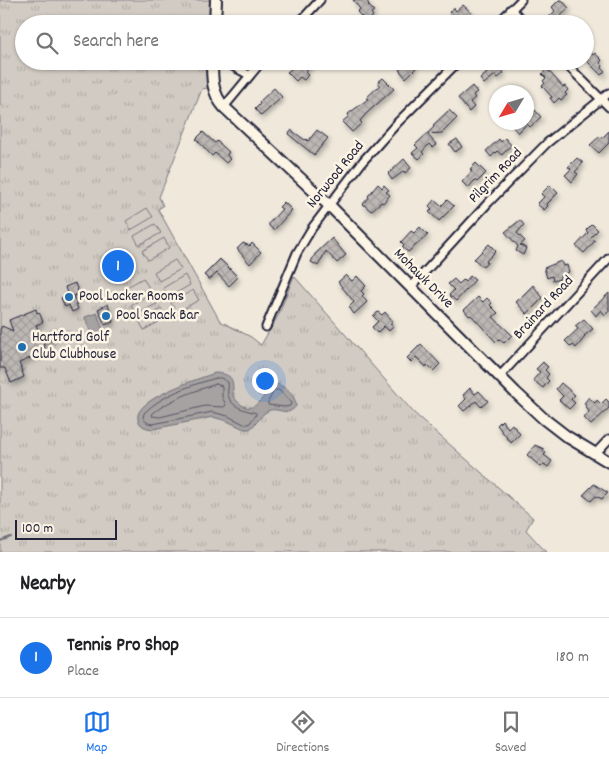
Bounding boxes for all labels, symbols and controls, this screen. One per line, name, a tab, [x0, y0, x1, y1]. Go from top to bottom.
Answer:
search box	[15, 15, 594, 70]
icon: search	[33, 29, 61, 57]
text: Search here	[73, 29, 159, 56]
north arrow	[489, 85, 534, 130]
street label: Norwood Road	[302, 137, 370, 213]
street label: Pilgrim Road	[464, 143, 528, 209]
street label: Mohawk Drive	[388, 244, 458, 314]
pin: 1	[102, 247, 134, 285]
street label: Brainard Road	[508, 271, 580, 345]
place label: Pool Locker Rooms	[79, 286, 184, 308]
marker: Pool Locker Rooms	[63, 291, 75, 303]
place label: Pool Snack Bar	[116, 305, 200, 327]
marker: Pool Snack Bar	[100, 310, 112, 322]
place label: Hartford Golf Club Clubhouse	[32, 327, 117, 366]
marker: Hartford Golf Club Clubhouse	[16, 341, 28, 353]
your location	[252, 368, 278, 394]
scale bar	[15, 517, 118, 540]
text: 100 m	[22, 519, 53, 539]
text: Nearby	[20, 570, 75, 600]
text: Tennis Pro Shop	[67, 633, 179, 660]
text: 1	[34, 646, 38, 669]
text: 180 m	[556, 646, 589, 669]
text: Place	[67, 660, 99, 683]
tab: Map	[83, 708, 111, 758]
tab: Directions	[276, 708, 329, 758]
tab: Saved	[495, 708, 526, 758]

